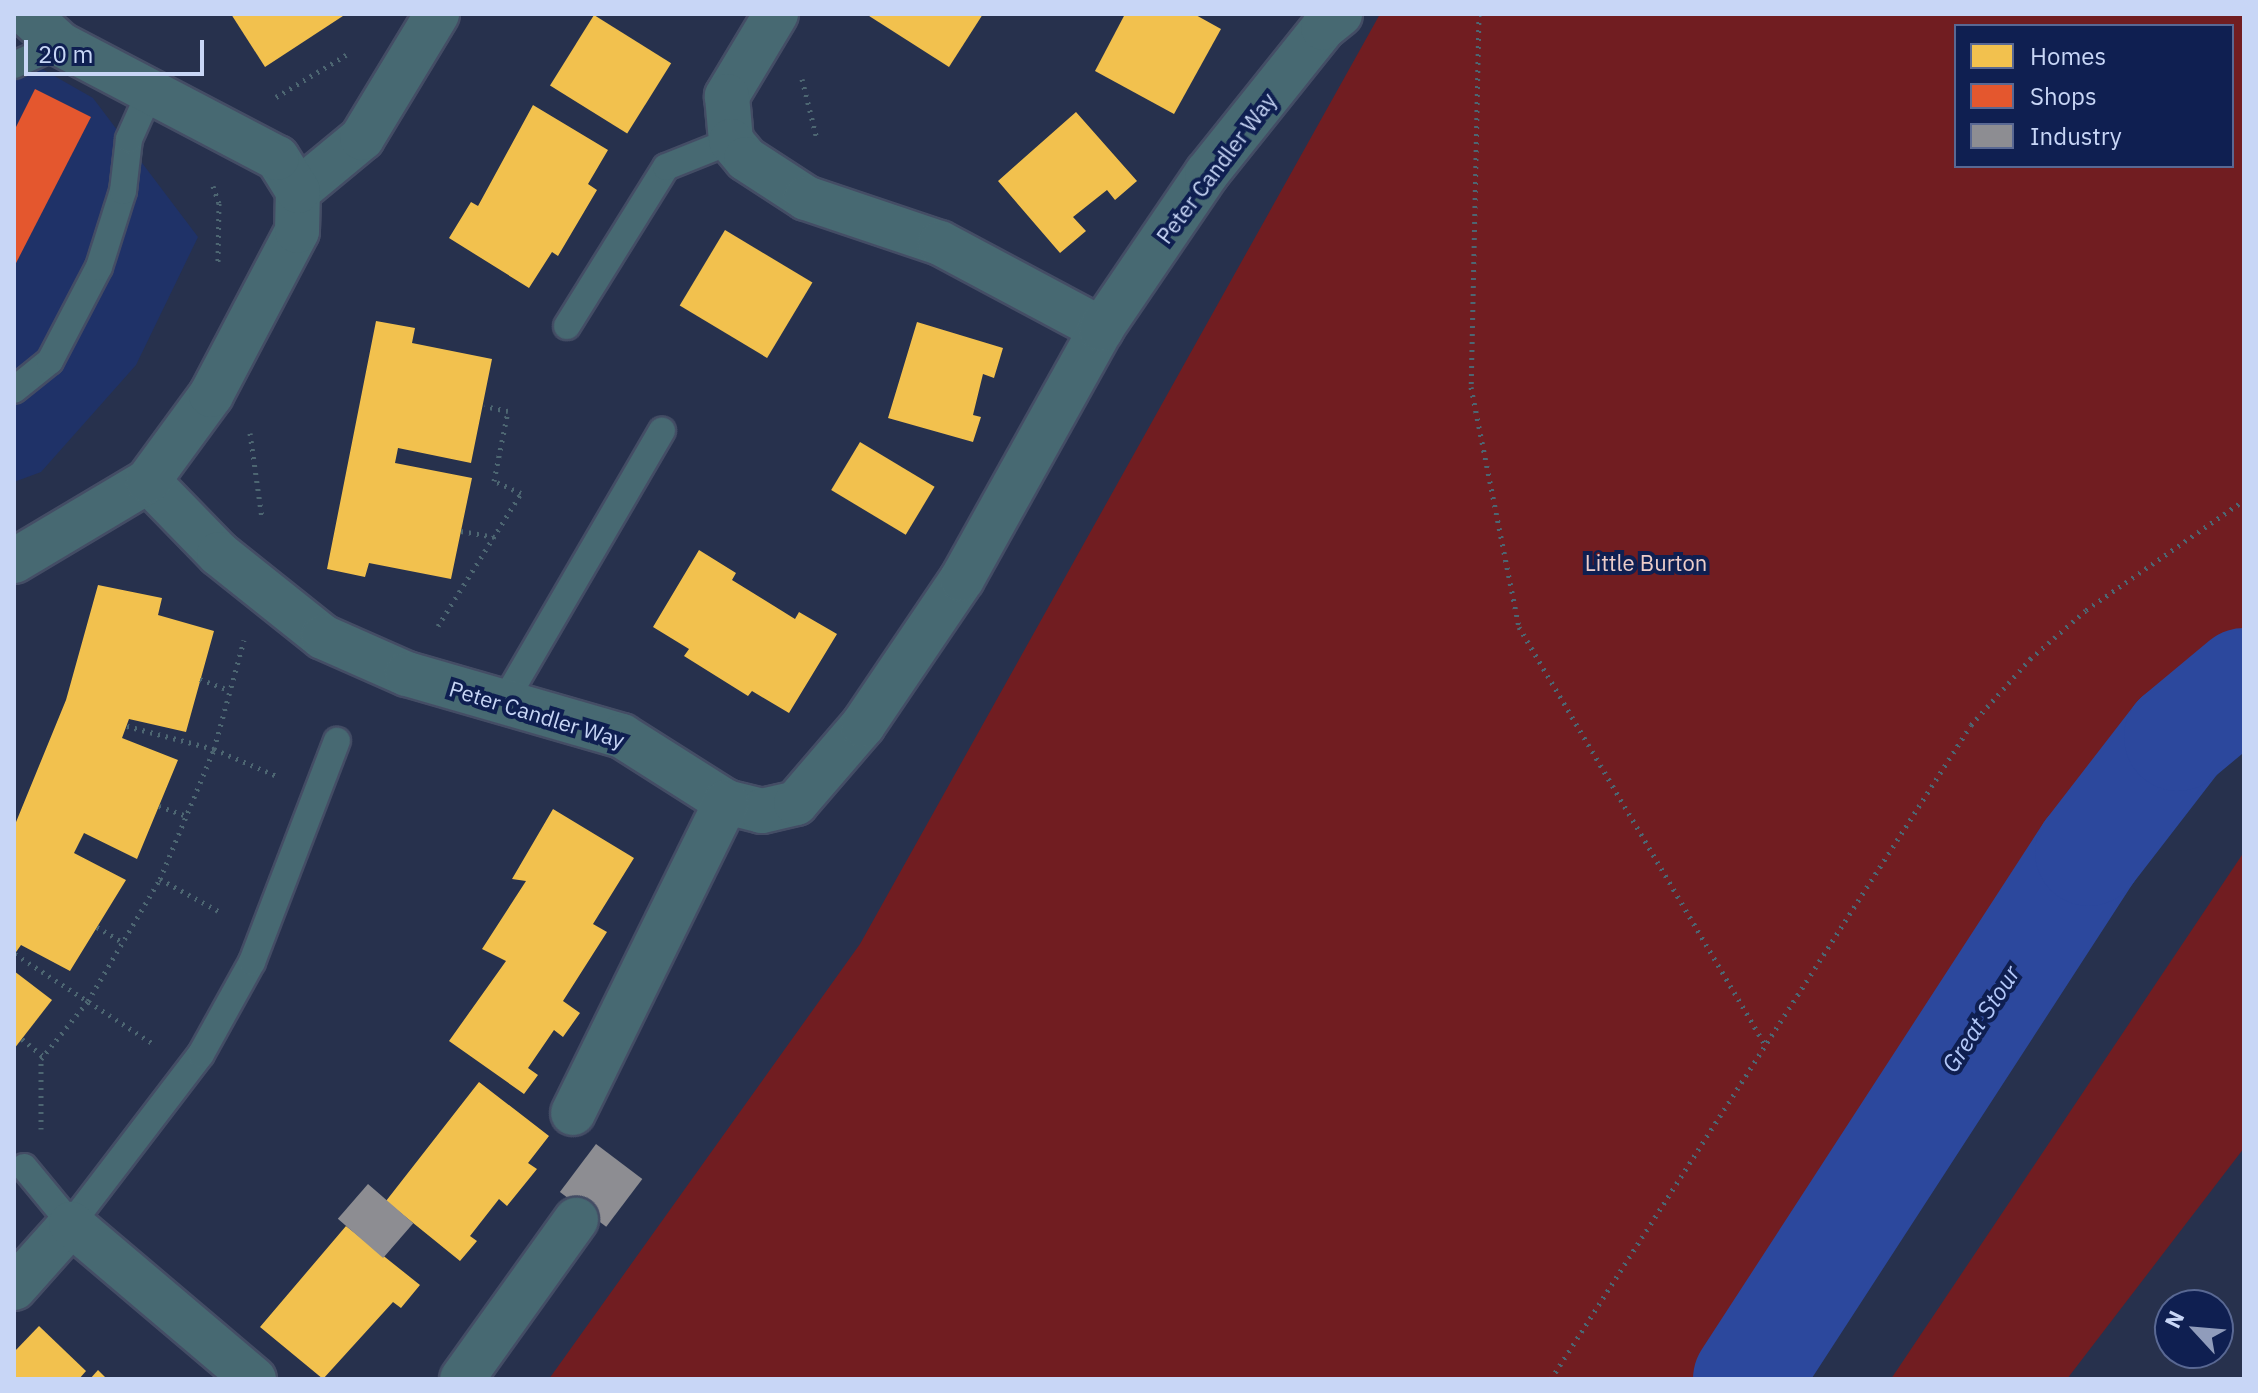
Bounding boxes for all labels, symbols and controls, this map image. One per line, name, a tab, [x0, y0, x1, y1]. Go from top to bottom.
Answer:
scale bar	[28, 24, 208, 74]
legend	[1954, 24, 2234, 168]
text: 20 m	[38, 38, 93, 70]
text: Homes	[2030, 40, 2106, 72]
text: Shops	[2030, 80, 2097, 112]
street label: Peter Candler Way	[1151, 87, 1281, 249]
text: Industry	[2030, 120, 2122, 152]
park label: Little Burton	[1585, 550, 1707, 576]
street label: Peter Candler Way	[446, 675, 628, 753]
water label: Great Stour	[1936, 960, 2026, 1078]
north arrow	[2154, 1289, 2234, 1369]
text: N	[2157, 1306, 2190, 1333]

